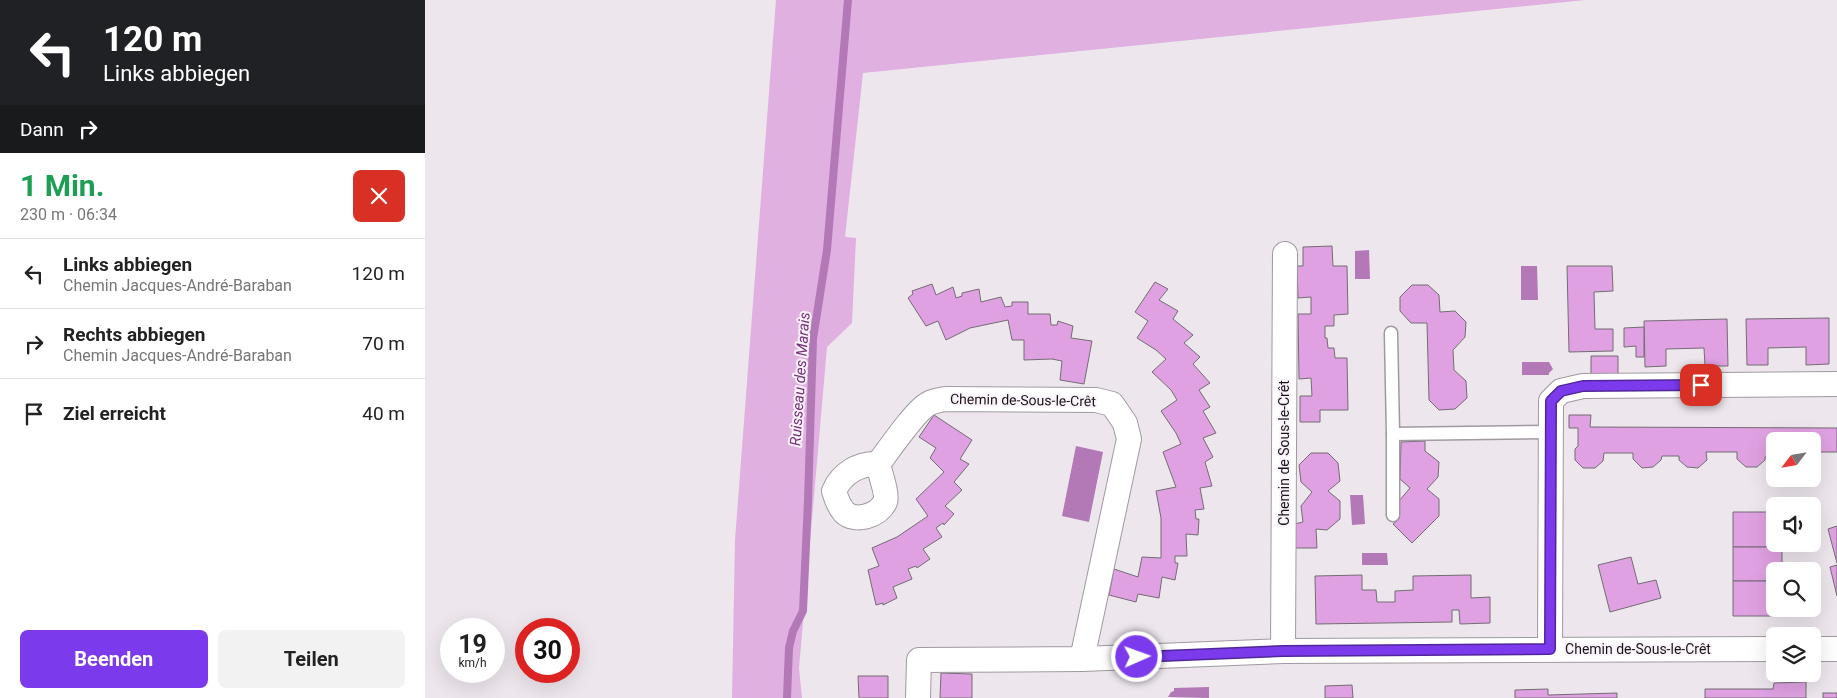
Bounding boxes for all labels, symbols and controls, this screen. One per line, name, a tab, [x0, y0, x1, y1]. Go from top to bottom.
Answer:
text: 120 m	[103, 19, 202, 60]
icon: left	[20, 20, 85, 85]
text: Links abbiegen	[103, 61, 250, 86]
icon: right	[74, 115, 102, 143]
text: Dann	[20, 118, 64, 141]
text: 1 Min.	[20, 168, 104, 203]
button: close	[353, 170, 405, 222]
text: 230 m · 06:34	[20, 205, 117, 224]
text: Links abbiegen	[63, 253, 192, 276]
icon: left	[20, 260, 48, 288]
text: 120 m	[352, 262, 405, 285]
text: Chemin Jacques-André-Baraban	[63, 276, 292, 295]
water label: Ruisseau des Marais	[786, 311, 814, 447]
text: Rechts abbiegen	[63, 323, 205, 346]
icon: right	[20, 330, 48, 358]
text: 70 m	[362, 332, 405, 355]
text: Chemin Jacques-André-Baraban	[63, 346, 292, 365]
pin	[1680, 364, 1722, 406]
icon: arrive	[1687, 371, 1715, 399]
street label: Chemin de Sous-le-Crêt	[1276, 380, 1292, 526]
street label: Chemin de-Sous-le-Crêt	[950, 391, 1096, 409]
icon: arrive	[20, 400, 48, 428]
text: Ziel erreicht	[63, 402, 166, 425]
text: 40 m	[362, 402, 405, 425]
north arrow	[1766, 432, 1821, 488]
map controls	[1766, 432, 1821, 682]
button: sound	[1766, 497, 1821, 552]
button: search	[1766, 562, 1821, 617]
speed limit sign: 30	[515, 618, 580, 683]
button: layers	[1766, 627, 1821, 682]
button: Beenden	[20, 630, 208, 688]
button: Teilen	[218, 630, 405, 688]
text: 19	[458, 630, 487, 659]
position arrow	[1110, 630, 1162, 682]
street label: Chemin de-Sous-le-Crêt	[1565, 641, 1711, 657]
text: km/h	[458, 656, 487, 670]

